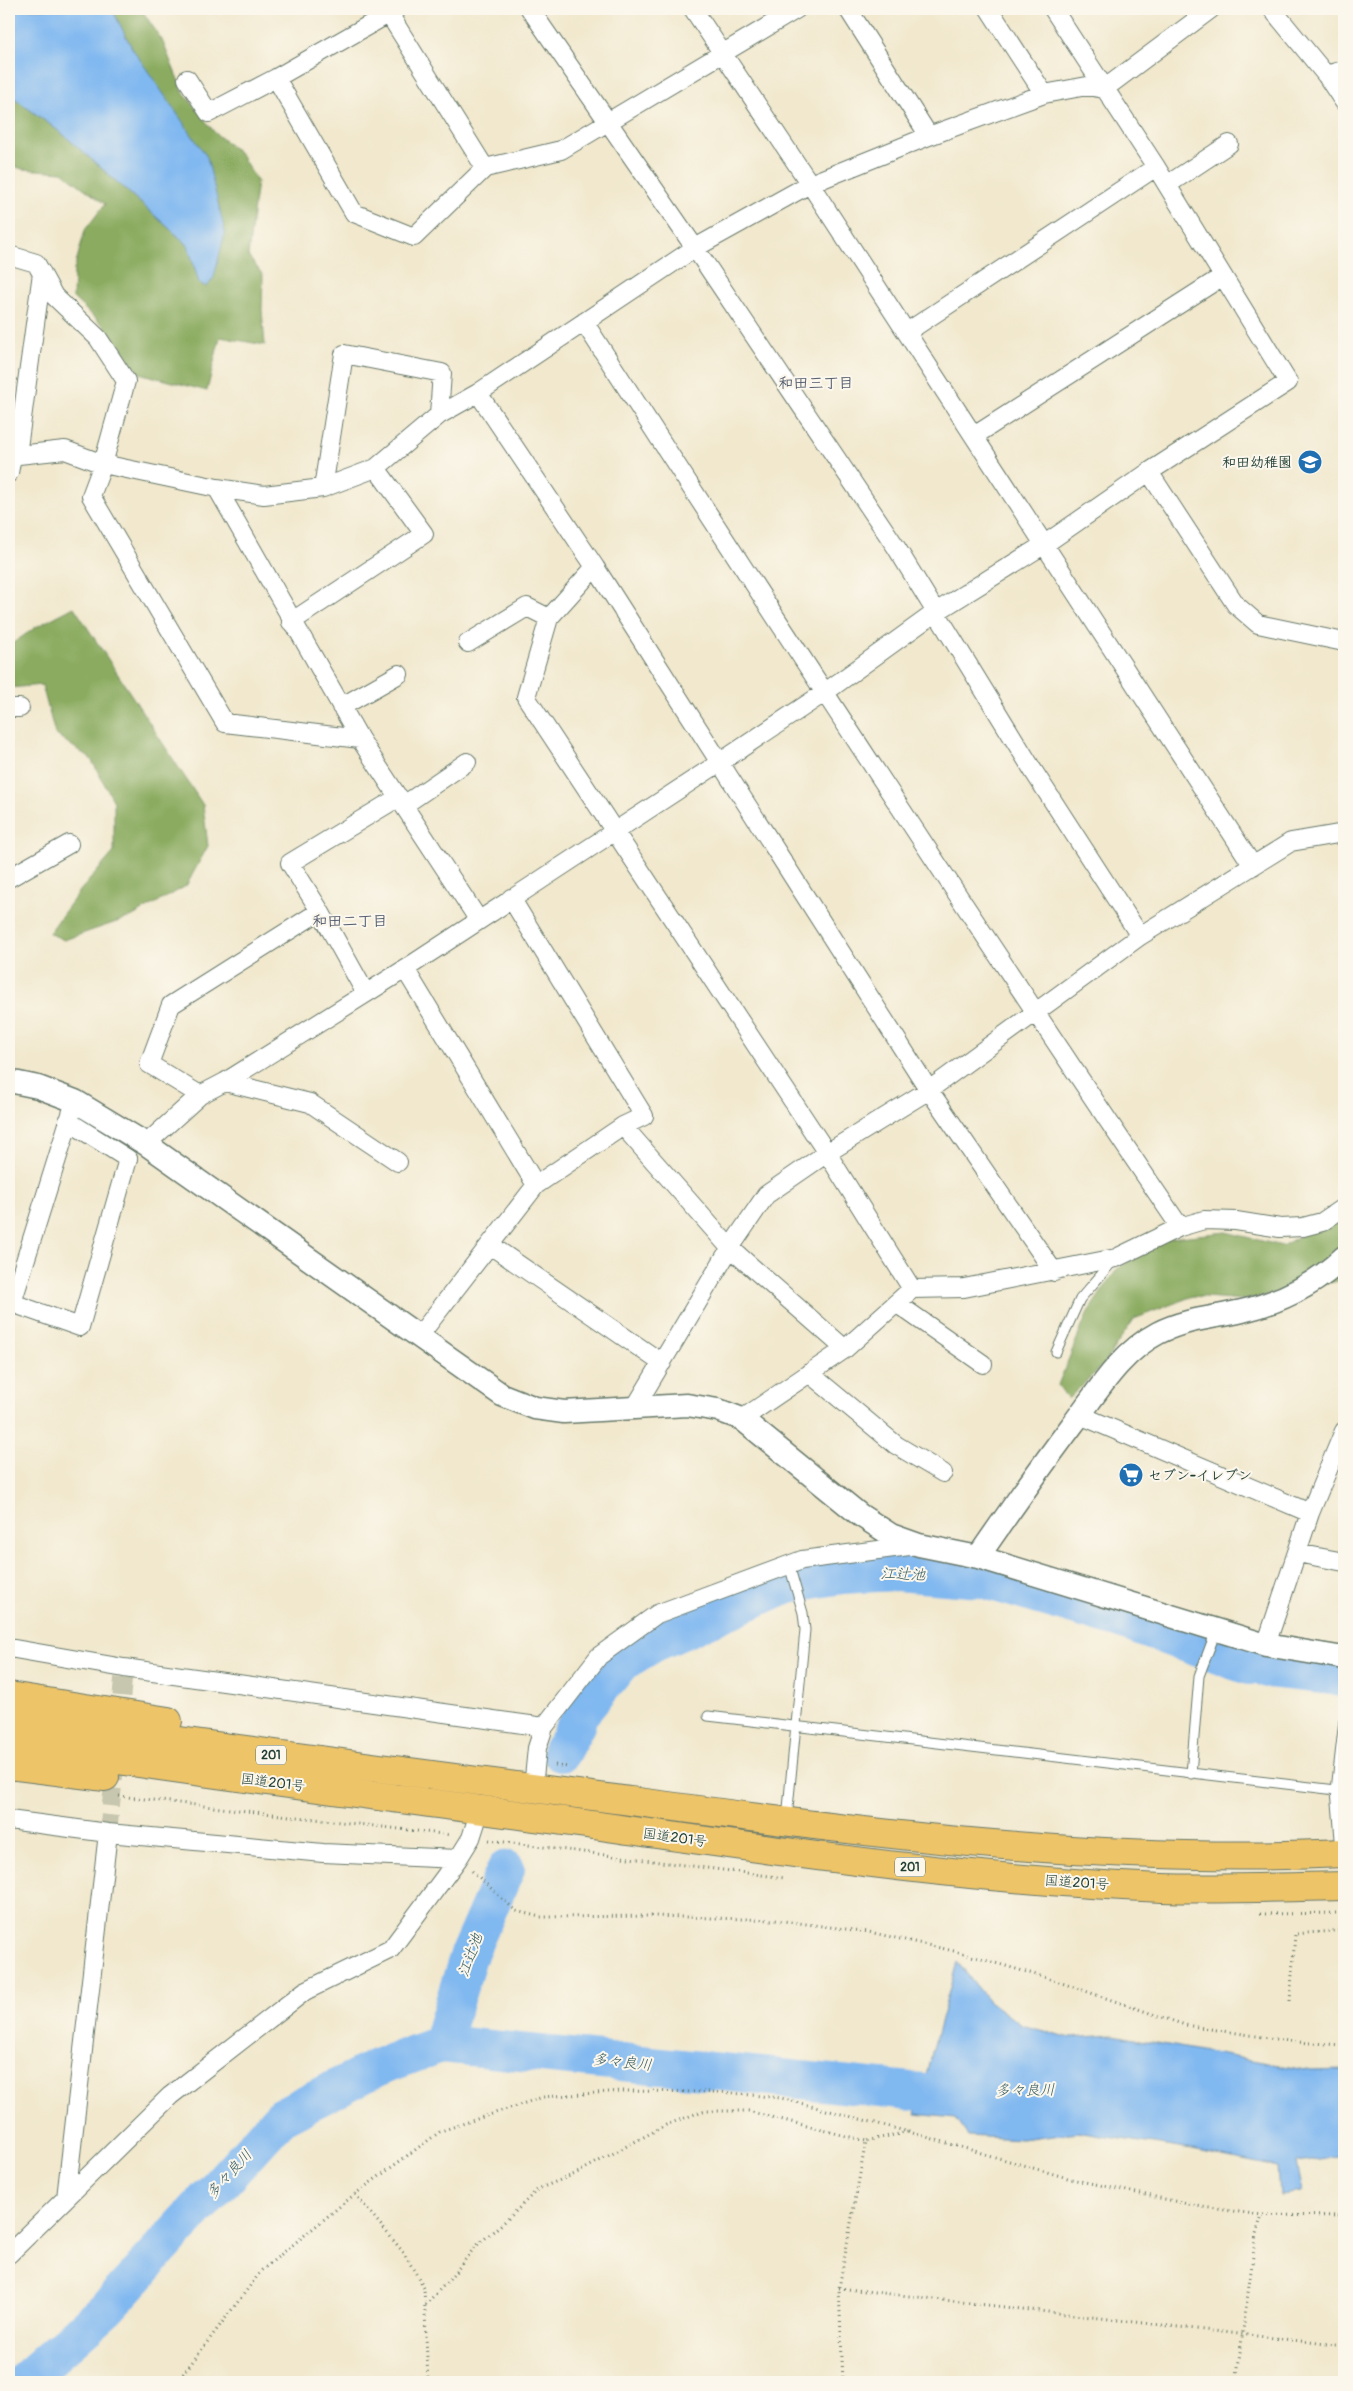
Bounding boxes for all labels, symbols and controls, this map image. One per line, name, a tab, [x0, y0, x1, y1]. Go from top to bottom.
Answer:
district label: 和田三丁目	[778, 374, 854, 393]
school or university icon: 和田幼稚園	[1297, 449, 1323, 475]
place label: 和田幼稚園	[1222, 454, 1292, 471]
district label: 和田二丁目	[312, 912, 388, 931]
supermarket icon: セブン-イレブン	[1118, 1462, 1144, 1488]
place label: セブン-イレブン	[1148, 1467, 1252, 1484]
water label: 江辻池	[880, 1564, 927, 1585]
road number: 201	[256, 1746, 286, 1764]
street label: 国道201号	[240, 1770, 306, 1795]
street label: 国道201号	[642, 1825, 708, 1850]
road number: 201	[895, 1858, 925, 1876]
street label: 国道201号	[1044, 1872, 1110, 1893]
water label: 江辻池	[454, 1930, 487, 1980]
water label: 多々良川	[591, 2050, 653, 2075]
water label: 多々良川	[995, 2080, 1055, 2101]
water label: 多々良川	[202, 2146, 257, 2203]

